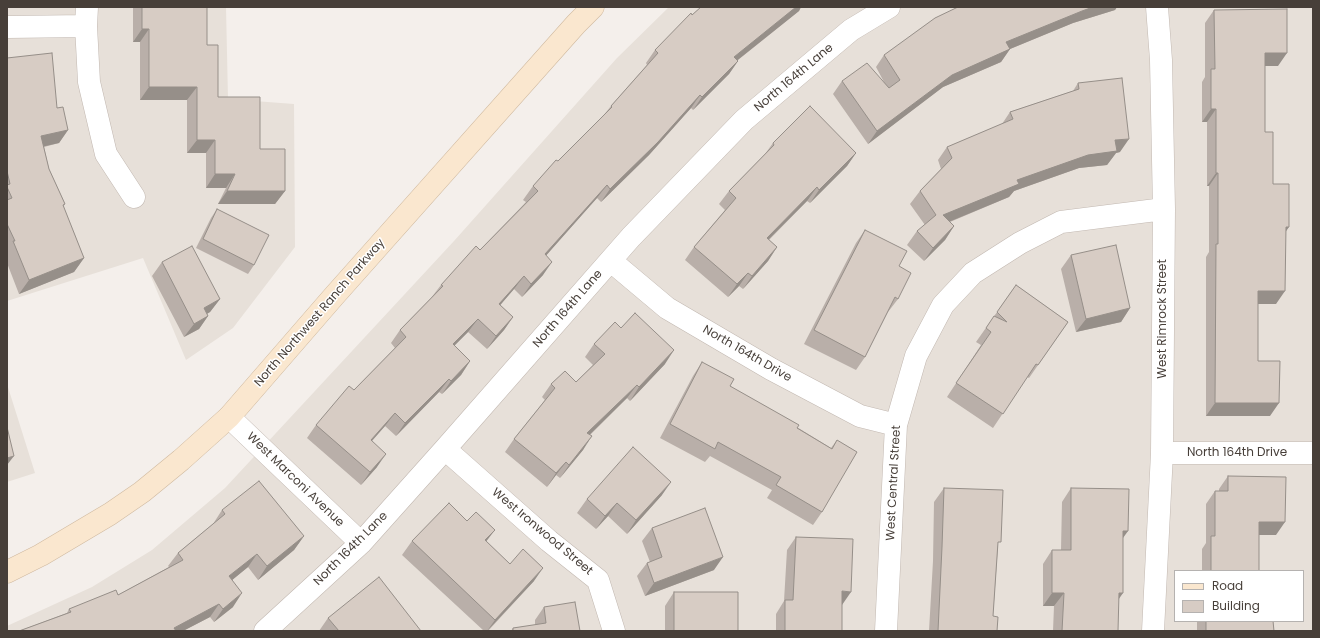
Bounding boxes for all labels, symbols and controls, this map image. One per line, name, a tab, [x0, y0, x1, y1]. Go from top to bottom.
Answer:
street label: North 164th Lane	[752, 41, 836, 115]
street label: North Northwest Ranch Parkway	[252, 236, 388, 390]
street label: West Rimrock Street	[1156, 259, 1170, 379]
street label: North 164th Lane	[530, 267, 606, 351]
street label: North 164th Drive	[700, 323, 794, 385]
street label: West Central Street	[884, 425, 904, 541]
street label: West Marconi Avenue	[243, 430, 347, 530]
street label: North 164th Drive	[1187, 446, 1287, 460]
street label: West Ironwood Street	[489, 486, 595, 578]
street label: North 164th Lane	[311, 509, 391, 589]
legend	[1174, 570, 1304, 622]
text: Road	[1212, 577, 1243, 594]
text: Building	[1212, 597, 1260, 614]

